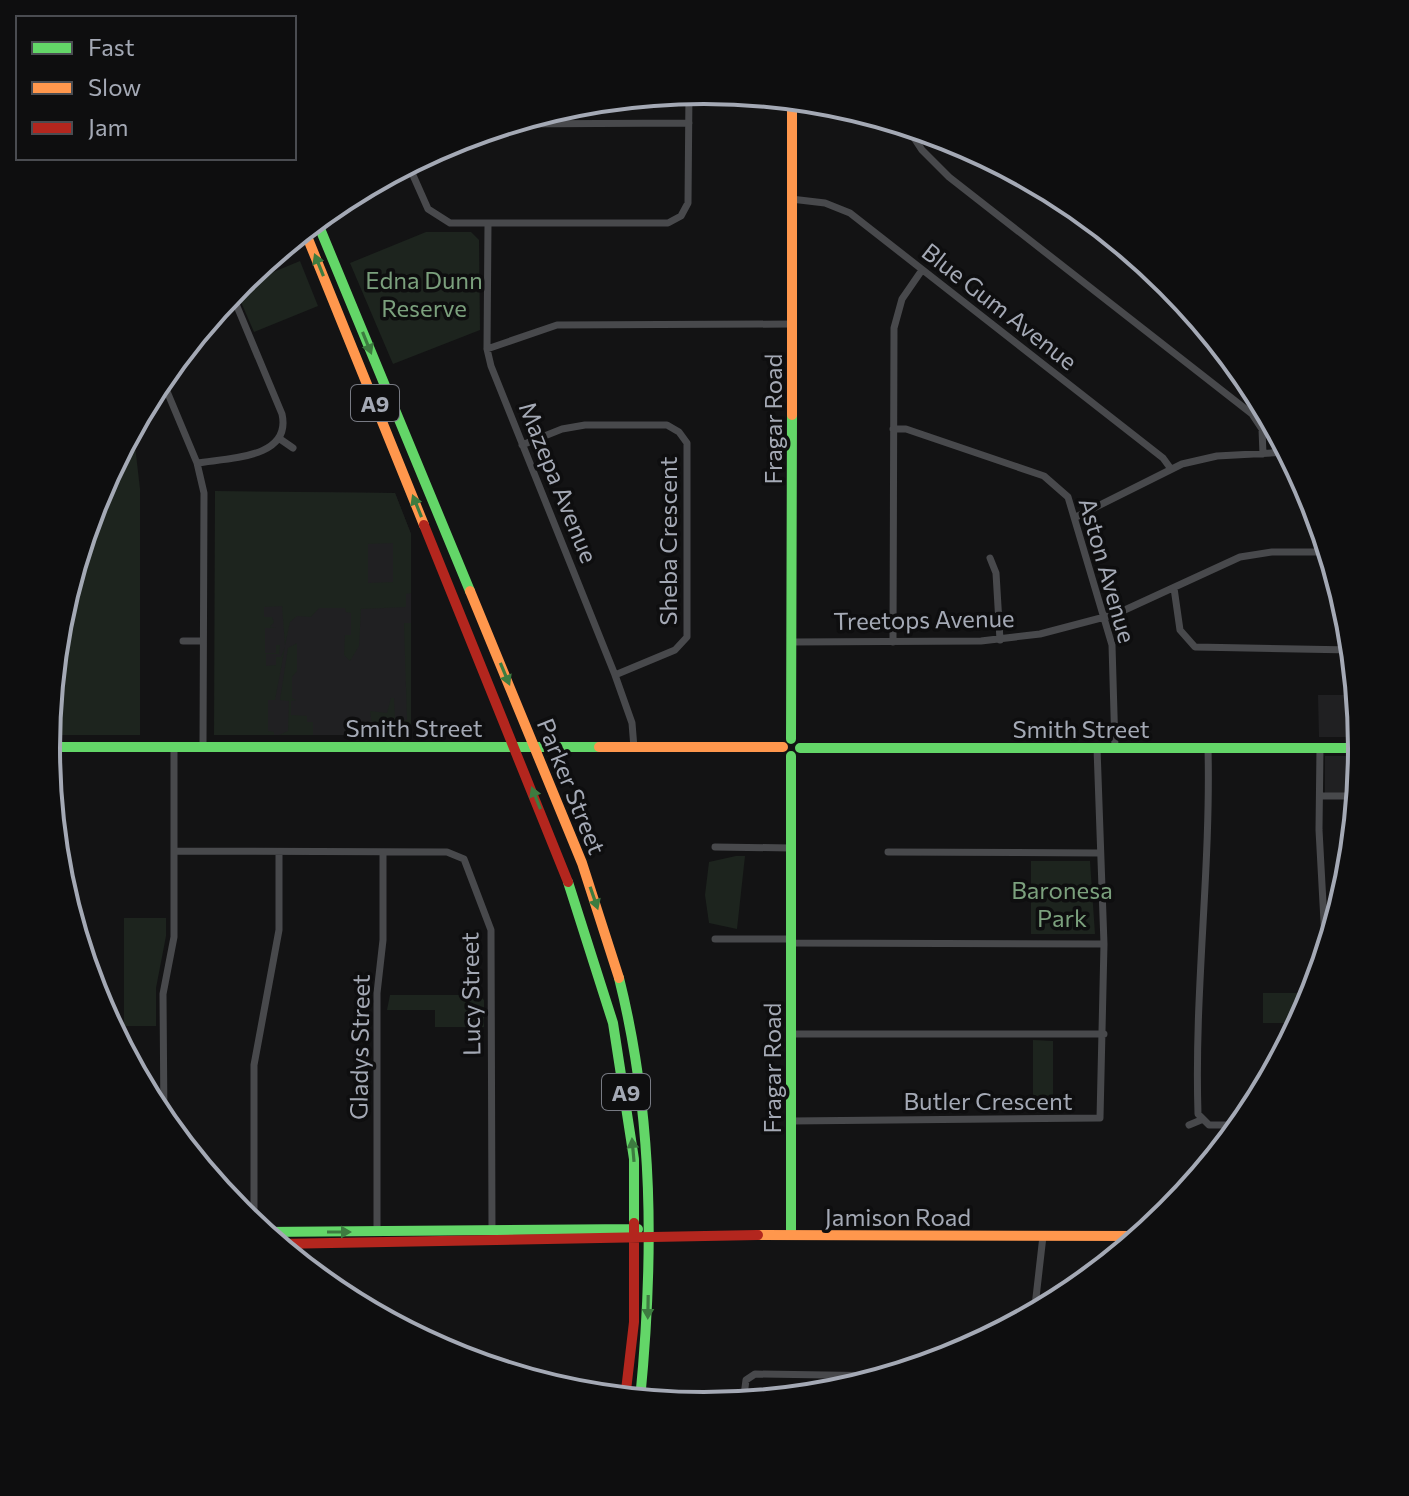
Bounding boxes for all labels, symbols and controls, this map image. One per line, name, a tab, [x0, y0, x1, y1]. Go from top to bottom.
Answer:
legend	[16, 16, 296, 160]
text: Fast	[88, 32, 135, 61]
text: Slow	[88, 72, 141, 101]
text: Jam	[88, 112, 128, 141]
street label: Blue Gum Avenue	[917, 236, 1083, 376]
one-way arrow	[313, 253, 326, 277]
park label: Edna Dunn Reserve	[365, 265, 483, 322]
one-way arrow	[361, 331, 374, 355]
street label: Fragar Road	[758, 354, 787, 484]
road number: A9	[351, 385, 399, 421]
street label: Mazepa Avenue	[513, 397, 605, 567]
street label: Sheba Crescent	[653, 456, 682, 626]
one-way arrow	[410, 494, 423, 518]
street label: Aston Avenue	[1073, 494, 1143, 646]
street label: Treetops Avenue	[833, 603, 1015, 635]
one-way arrow	[498, 662, 511, 686]
street label: Smith Street	[345, 713, 483, 742]
street label: Parker Street	[532, 714, 613, 858]
street label: Smith Street	[1012, 714, 1150, 743]
one-way arrow	[529, 786, 542, 810]
park label: Baronesa Park	[1011, 875, 1113, 932]
one-way arrow	[588, 887, 600, 911]
street label: Lucy Street	[454, 932, 486, 1056]
street label: Gladys Street	[343, 974, 375, 1120]
street label: Fragar Road	[757, 1003, 786, 1133]
road number: A9	[602, 1074, 650, 1110]
street label: Butler Crescent	[904, 1086, 1073, 1115]
one-way arrow	[626, 1137, 639, 1162]
street label: Jamison Road	[825, 1202, 971, 1231]
one-way arrow	[327, 1226, 352, 1238]
one-way arrow	[641, 1295, 654, 1320]

